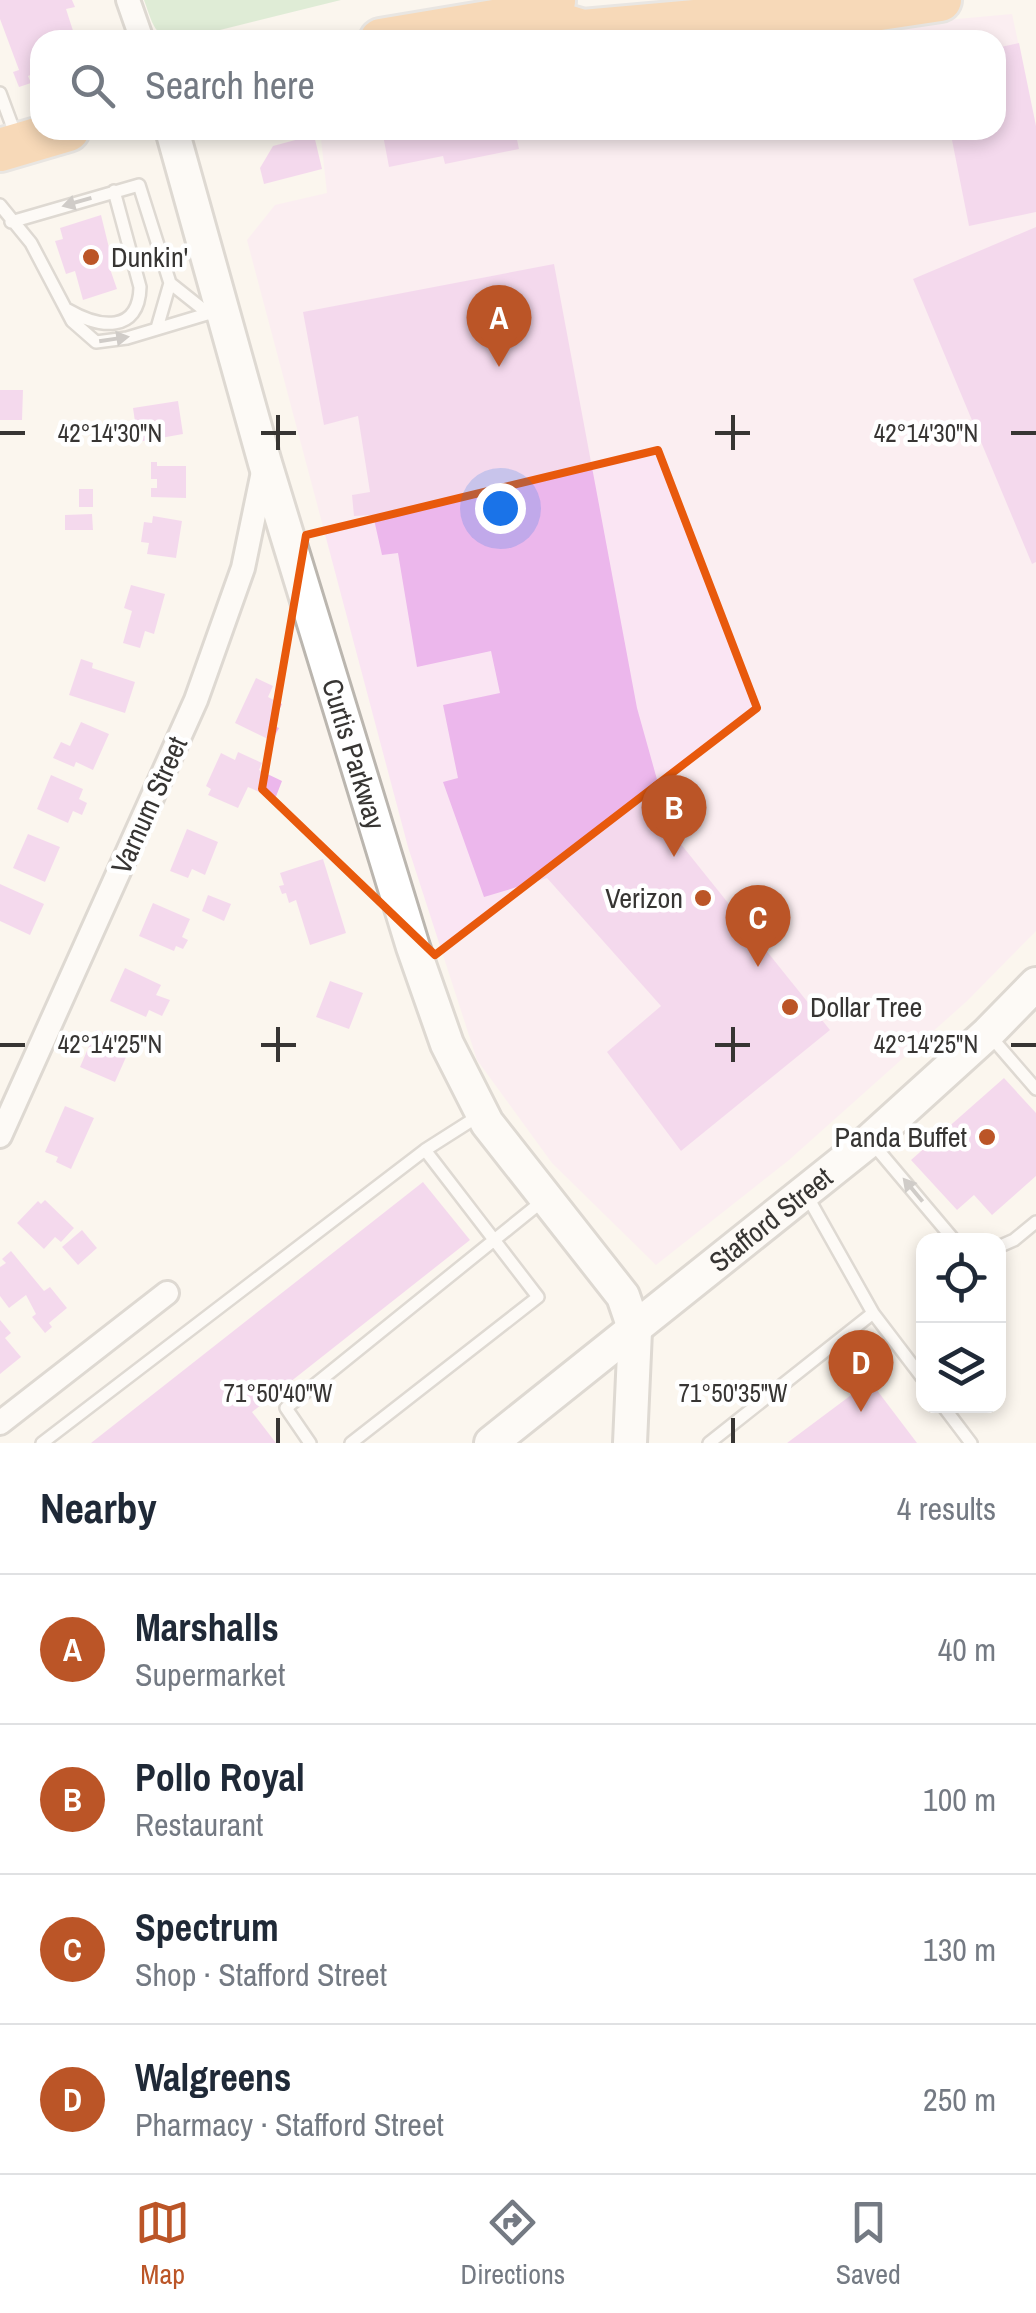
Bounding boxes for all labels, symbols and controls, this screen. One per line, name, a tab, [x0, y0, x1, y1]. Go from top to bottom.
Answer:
search box	[30, 30, 1006, 140]
icon: search	[65, 58, 120, 113]
text: Search here	[145, 60, 315, 111]
one-way arrow	[61, 195, 92, 210]
place label: Dunkin'	[111, 238, 188, 276]
marker: Dunkin'	[80, 246, 102, 268]
pin: A	[466, 284, 532, 367]
one-way arrow	[99, 331, 130, 347]
text: 42°14'30"N	[58, 416, 162, 450]
text: 42°14'30"N	[874, 416, 978, 450]
your location	[475, 483, 526, 534]
street label: Curtis Parkway	[313, 674, 395, 834]
street label: Varnum Street	[102, 730, 196, 880]
pin: B	[642, 774, 706, 857]
place label: Verizon	[605, 879, 683, 917]
pin: C	[726, 884, 790, 967]
marker: Verizon	[692, 887, 714, 909]
place label: Dollar Tree	[810, 988, 922, 1026]
marker: Dollar Tree	[779, 996, 801, 1018]
text: 42°14'25"N	[58, 1027, 162, 1061]
text: 42°14'25"N	[874, 1027, 978, 1061]
place label: Panda Buffet	[835, 1118, 967, 1156]
marker: Panda Buffet	[976, 1126, 998, 1148]
street label: Stafford Street	[701, 1158, 840, 1280]
one-way arrow	[902, 1178, 924, 1203]
map controls	[916, 1233, 1006, 1413]
button: locate	[916, 1233, 1006, 1323]
button: layers	[916, 1323, 1006, 1413]
pin: D	[828, 1330, 894, 1412]
text: 71°50'40"W	[224, 1376, 333, 1410]
text: 71°50'35"W	[679, 1376, 788, 1410]
text: Nearby	[40, 1480, 157, 1536]
text: 4 results	[897, 1487, 996, 1530]
text: Marshalls	[135, 1602, 279, 1653]
text: A	[63, 1628, 82, 1671]
text: 40 m	[938, 1628, 996, 1671]
text: Supermarket	[135, 1653, 285, 1696]
text: Pollo Royal	[135, 1752, 305, 1803]
text: B	[63, 1778, 82, 1821]
text: 100 m	[923, 1778, 996, 1821]
text: Restaurant	[135, 1803, 263, 1846]
text: Spectrum	[135, 1902, 279, 1953]
text: C	[63, 1928, 82, 1971]
text: 130 m	[923, 1928, 996, 1971]
text: Shop · Stafford Street	[135, 1953, 387, 1996]
text: Walgreens	[135, 2052, 291, 2103]
text: D	[63, 2078, 82, 2121]
text: 250 m	[923, 2078, 996, 2121]
text: Pharmacy · Stafford Street	[135, 2103, 444, 2146]
tab: Map	[135, 2195, 190, 2293]
tab: Directions	[461, 2195, 565, 2293]
tab: Saved	[836, 2195, 901, 2293]

